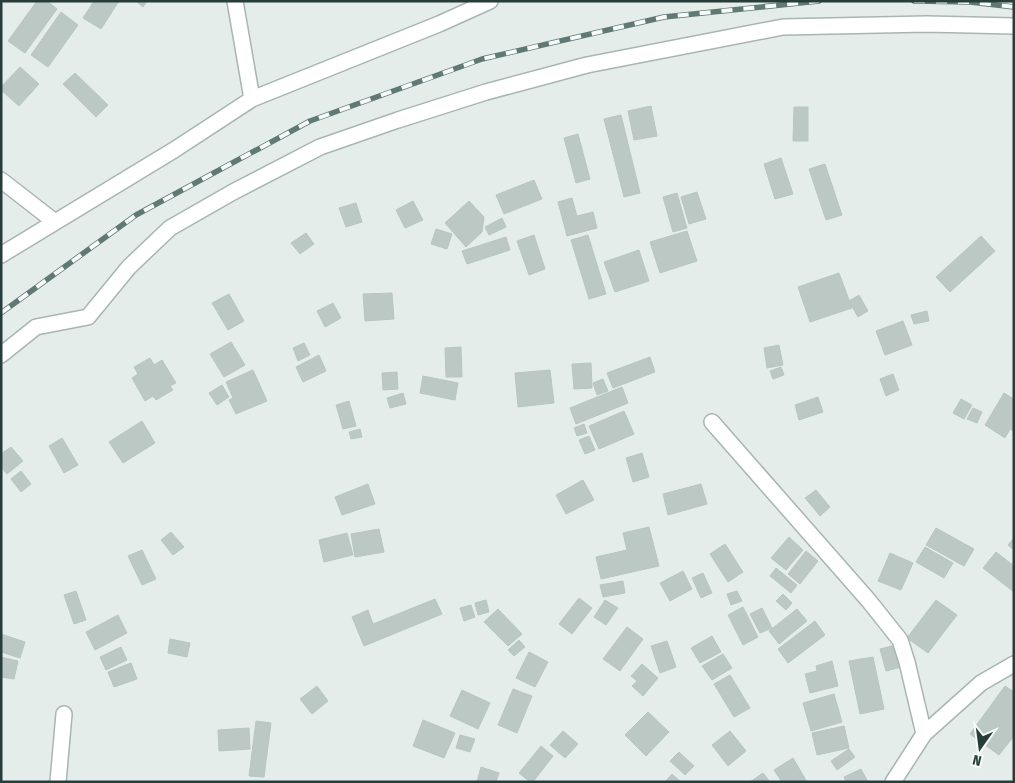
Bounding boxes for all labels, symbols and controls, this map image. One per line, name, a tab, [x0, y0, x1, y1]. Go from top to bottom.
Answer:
north arrow	[955, 723, 1005, 773]
text: N	[971, 751, 983, 769]

